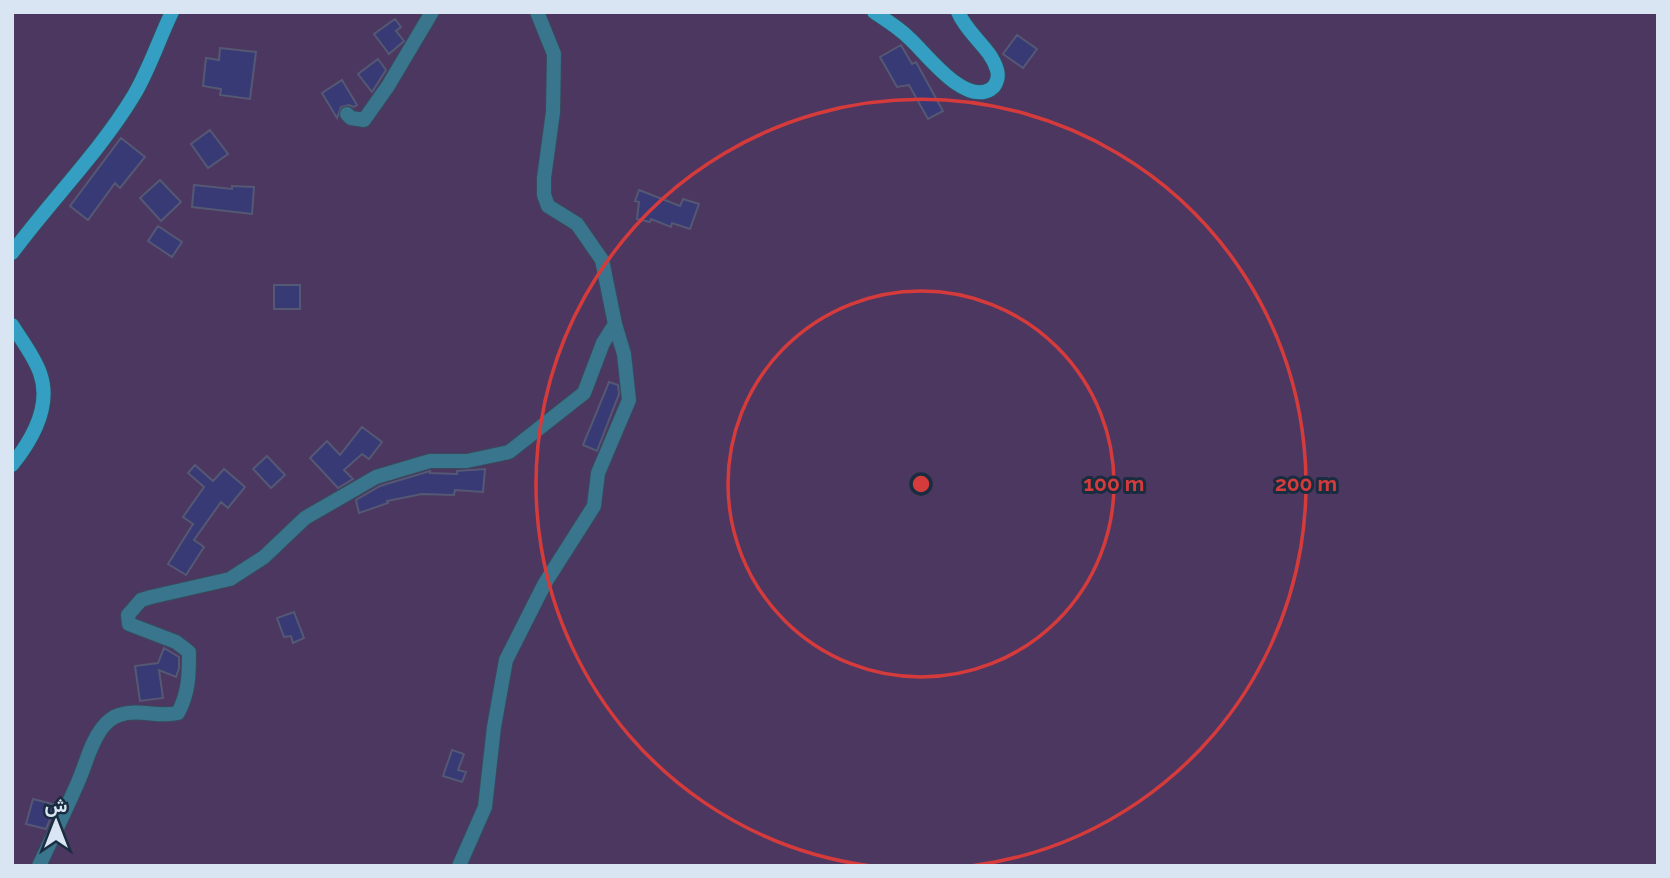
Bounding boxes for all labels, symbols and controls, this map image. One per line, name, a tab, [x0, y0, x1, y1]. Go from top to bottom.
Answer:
text: 100 m	[1084, 471, 1144, 496]
text: 200 m	[1275, 471, 1337, 496]
centre of rings	[909, 472, 933, 496]
north arrow	[21, 787, 91, 857]
text: ش	[45, 794, 68, 817]

